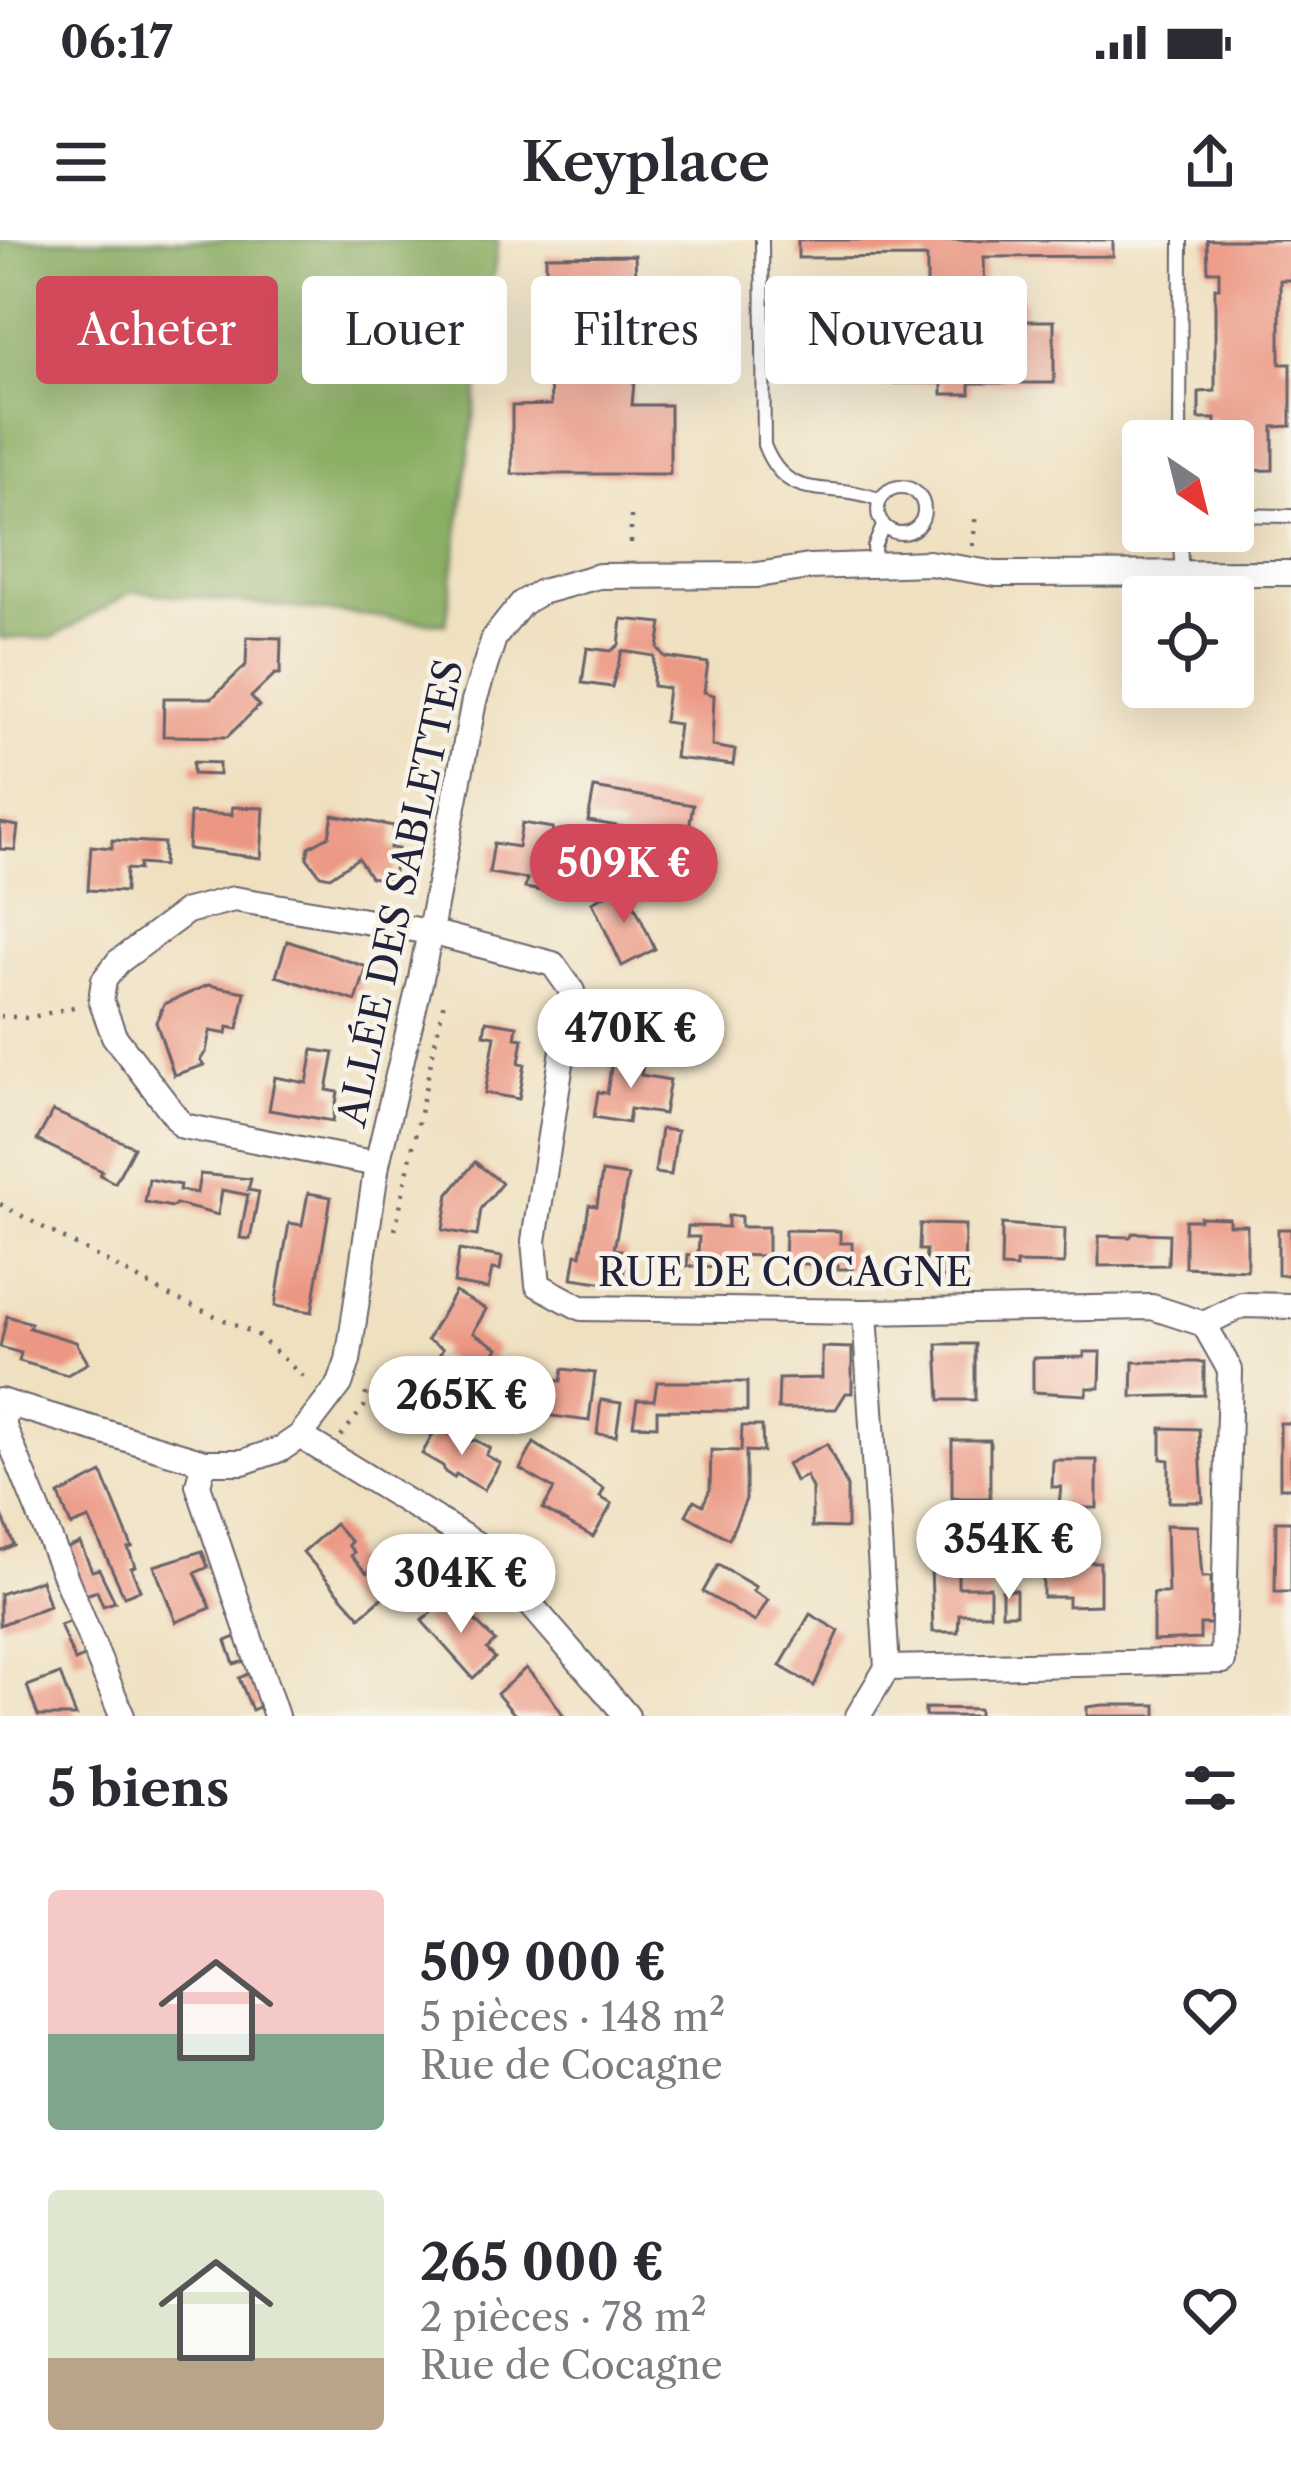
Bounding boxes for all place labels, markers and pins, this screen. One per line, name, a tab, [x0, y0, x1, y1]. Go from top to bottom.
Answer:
pin: 509K €	[526, 824, 722, 926]
pin: 470K €	[533, 989, 729, 1091]
pin: 265K €	[364, 1356, 560, 1458]
pin: 354K €	[911, 1500, 1107, 1602]
pin: 304K €	[363, 1534, 559, 1636]

